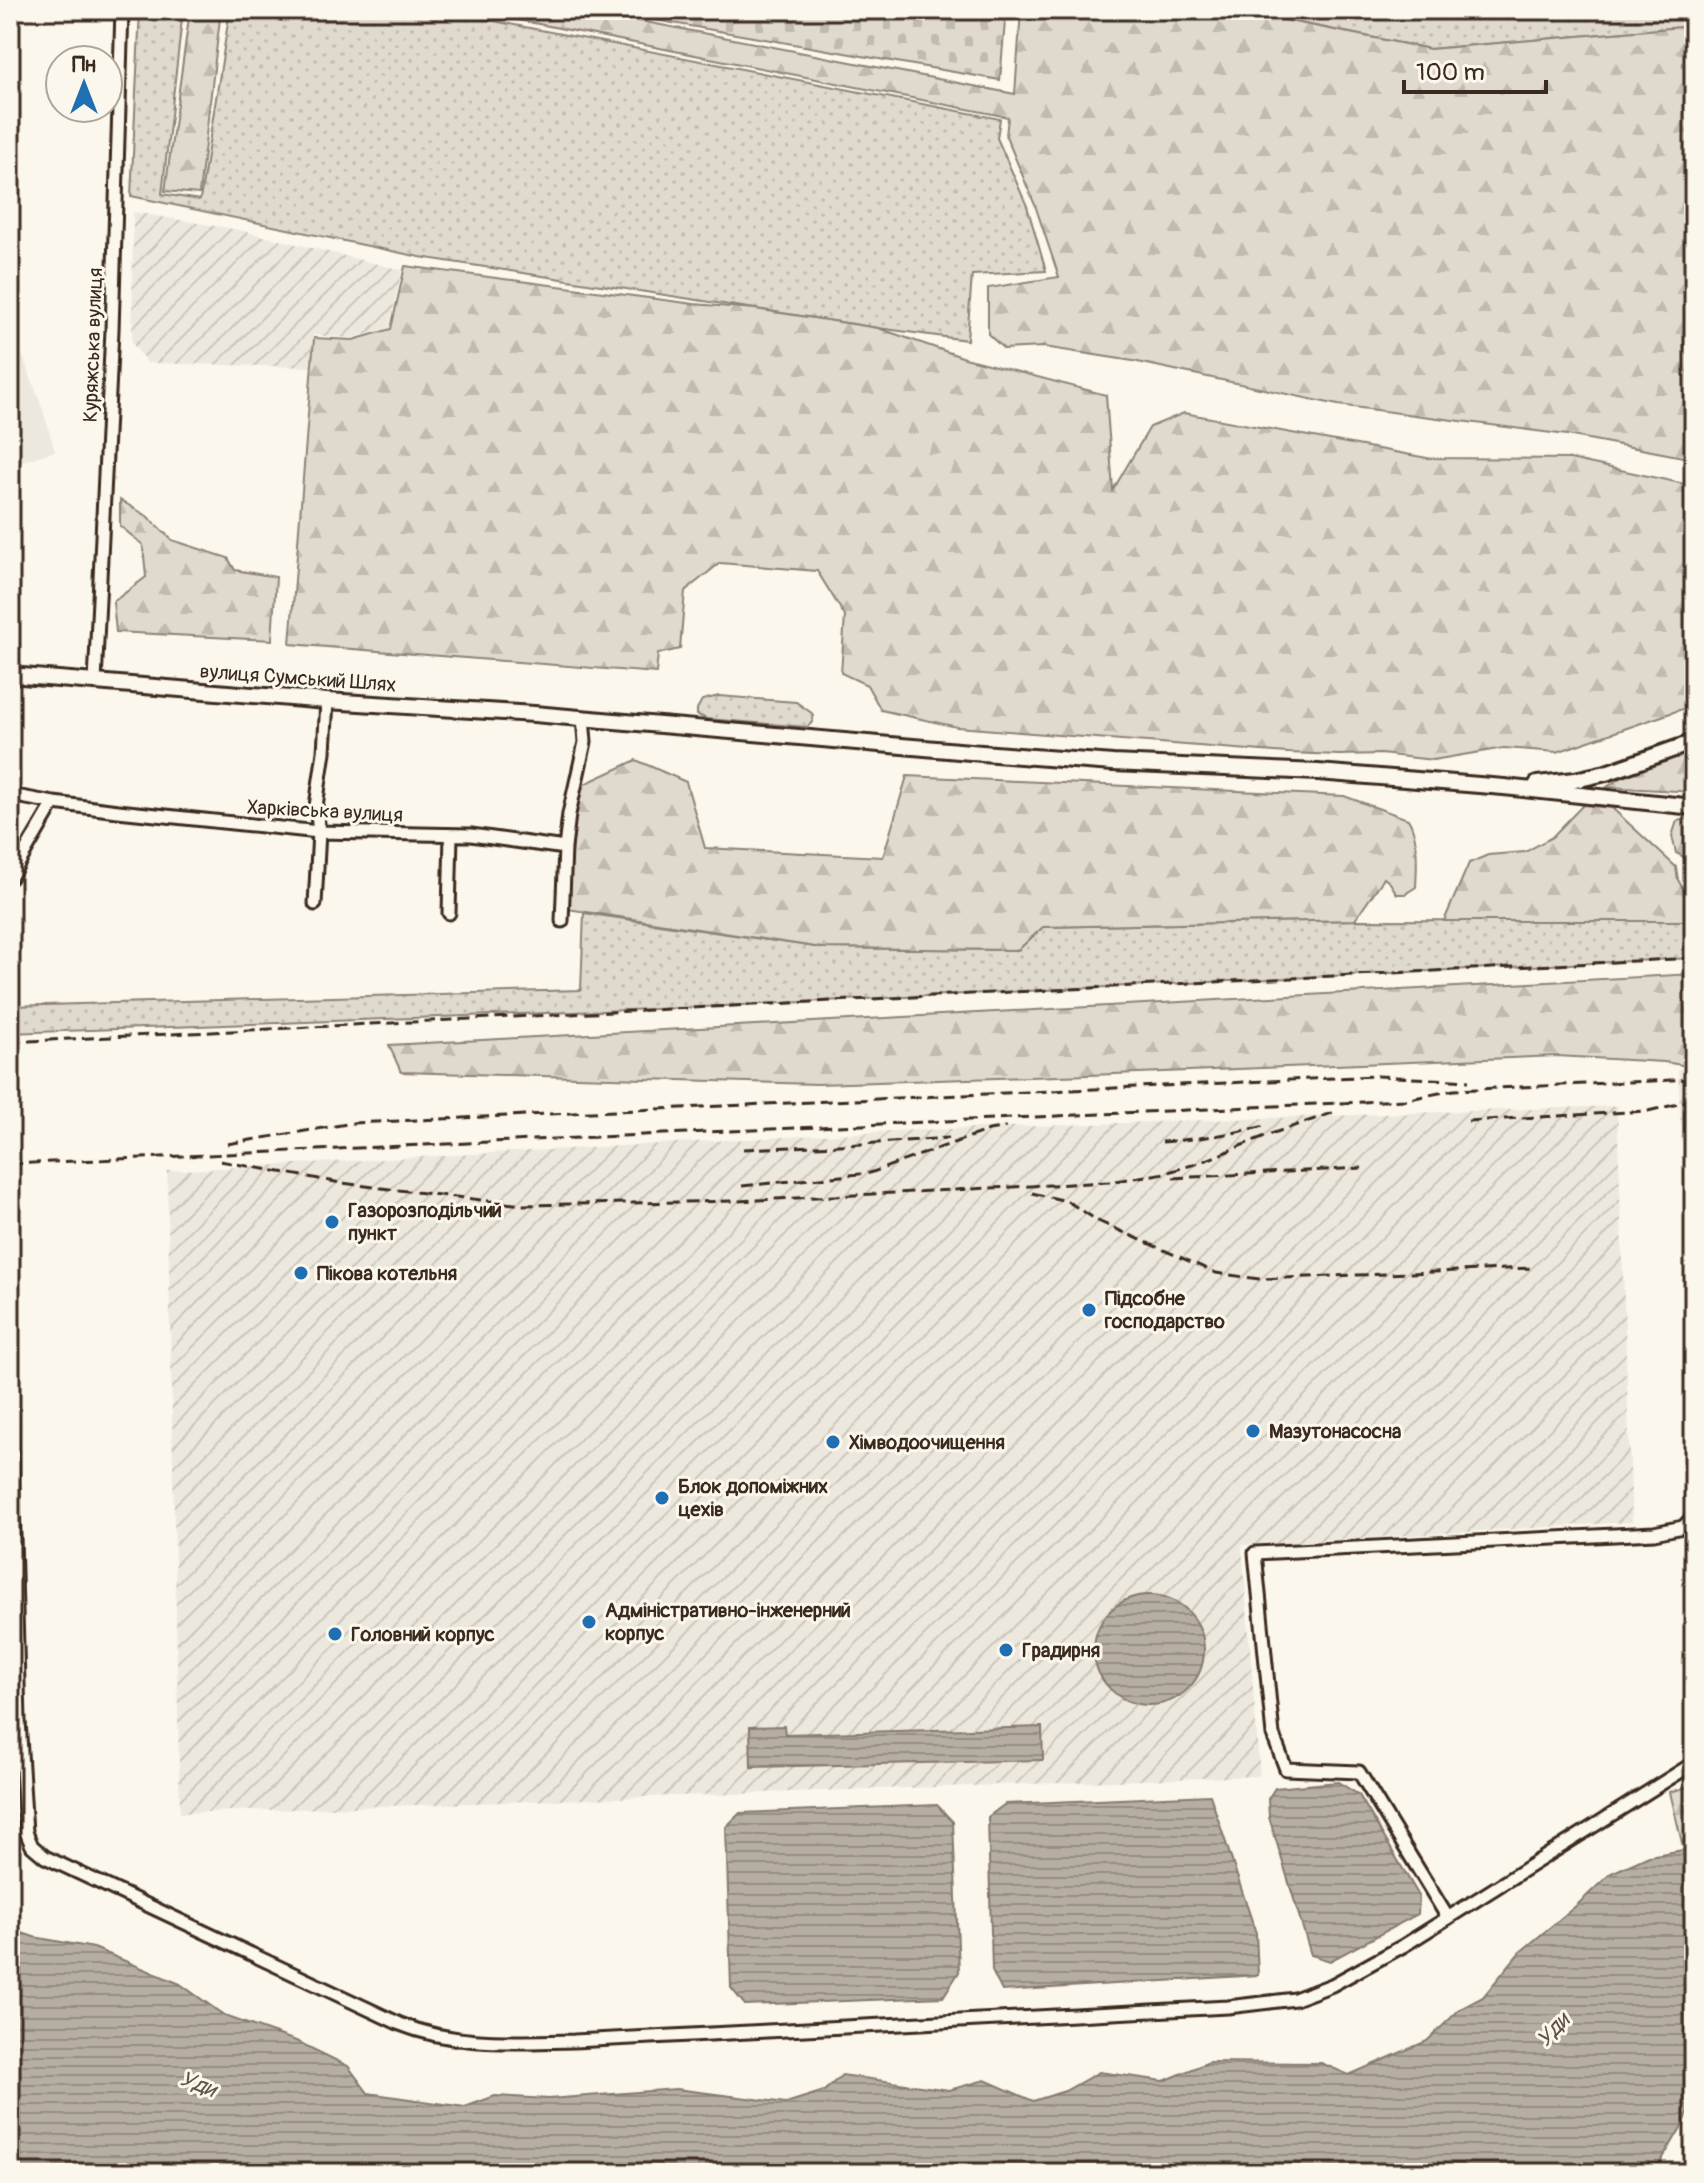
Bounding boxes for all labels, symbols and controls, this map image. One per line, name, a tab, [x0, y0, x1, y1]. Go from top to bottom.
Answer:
north arrow	[44, 44, 124, 124]
scale bar	[1404, 44, 1546, 94]
text: Пн	[72, 51, 96, 79]
text: 100 m	[1416, 58, 1485, 87]
street label: Куряжська вулиця	[78, 267, 108, 423]
street label: вулиця Сумський Шлях	[199, 659, 397, 697]
street label: Харківська вулиця	[246, 794, 404, 828]
place label: Газорозподільчий пункт	[348, 1198, 502, 1246]
marker: Газорозподільчий пункт	[323, 1213, 341, 1231]
place label: Пікова котельня	[317, 1261, 457, 1286]
marker: Пікова котельня	[292, 1264, 310, 1282]
place label: Підсобне господарство	[1104, 1286, 1225, 1334]
marker: Підсобне господарство	[1080, 1301, 1098, 1319]
place label: Мазутонасосна	[1269, 1419, 1401, 1444]
marker: Мазутонасосна	[1244, 1422, 1262, 1440]
place label: Хімводоочищення	[849, 1430, 1005, 1455]
marker: Хімводоочищення	[824, 1433, 842, 1451]
place label: Блок допоміжних цехів	[678, 1474, 828, 1522]
marker: Блок допоміжних цехів	[653, 1489, 671, 1507]
place label: Адміністративно-інженерний корпус	[605, 1598, 851, 1646]
marker: Адміністративно-інженерний корпус	[580, 1613, 598, 1631]
place label: Головний корпус	[351, 1622, 495, 1647]
marker: Головний корпус	[326, 1625, 344, 1643]
place label: Градирня	[1022, 1638, 1100, 1663]
marker: Градирня	[997, 1641, 1015, 1659]
water label: Уди	[1530, 2006, 1577, 2053]
water label: Уди	[176, 2064, 222, 2104]

